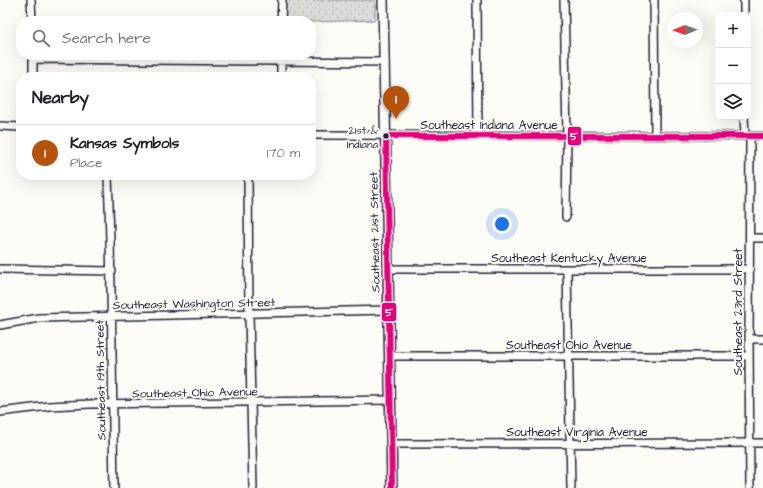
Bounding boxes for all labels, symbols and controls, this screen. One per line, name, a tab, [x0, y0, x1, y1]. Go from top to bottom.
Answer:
north arrow	[667, 12, 703, 48]
map controls	[715, 12, 751, 120]
button: +	[715, 12, 751, 48]
search box	[16, 16, 316, 60]
icon: search	[30, 27, 52, 49]
text: Search here	[62, 28, 151, 49]
button: −	[715, 48, 751, 84]
button: layers	[715, 84, 751, 120]
text: Nearby	[32, 86, 89, 110]
pin: 1	[383, 86, 409, 119]
street label: Southeast Indiana Avenue	[420, 117, 558, 134]
place label: 21st & Indiana	[347, 123, 379, 152]
line badge: 5	[567, 126, 582, 146]
text: 5	[570, 129, 578, 144]
marker: 21st & Indiana	[381, 131, 391, 141]
text: Kansas Symbols	[70, 133, 179, 154]
text: 1	[44, 144, 46, 162]
text: 170 m	[267, 144, 300, 162]
text: Place	[70, 154, 102, 172]
street label: Southeast 21st Street	[365, 171, 385, 293]
your location	[492, 214, 512, 234]
street label: Southeast 23rd Street	[730, 248, 747, 376]
street label: Southeast Kentucky Avenue	[491, 250, 647, 268]
street label: Southeast Washington Street	[113, 294, 276, 315]
line badge: 5	[381, 302, 397, 322]
text: 5	[385, 305, 393, 320]
street label: Southeast 19th Street	[91, 319, 111, 440]
street label: Southeast Ohio Avenue	[506, 337, 632, 354]
street label: Southeast Ohio Avenue	[132, 383, 259, 403]
street label: Southeast Virginia Avenue	[506, 424, 648, 442]

